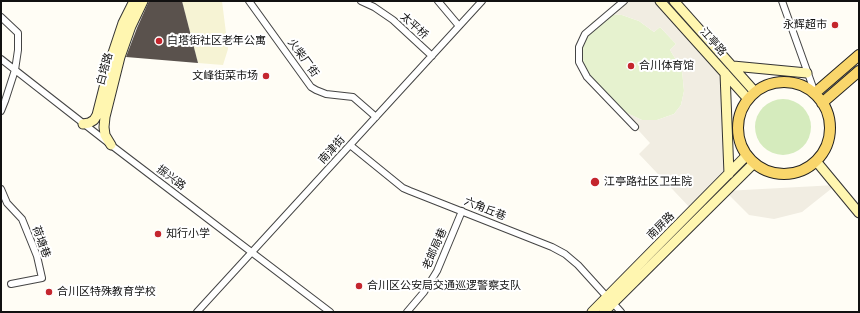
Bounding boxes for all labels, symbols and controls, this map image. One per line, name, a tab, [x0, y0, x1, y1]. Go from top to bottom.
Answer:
street label: 太平桥	[397, 10, 431, 42]
place label: 永辉超市	[783, 18, 827, 32]
marker: 永辉超市	[830, 20, 840, 30]
street label: 江亭路	[697, 25, 729, 59]
place label: 白塔街社区老年公寓	[167, 34, 266, 48]
marker: 白塔街社区老年公寓	[154, 36, 164, 46]
street label: 火柴厂街	[285, 36, 321, 80]
street label: 白塔路	[94, 51, 116, 87]
place label: 合川体育馆	[639, 59, 694, 73]
marker: 合川体育馆	[626, 61, 636, 71]
place label: 文峰街菜市场	[192, 69, 258, 83]
marker: 文峰街菜市场	[261, 71, 271, 81]
street label: 南津街	[316, 133, 348, 167]
street label: 振兴路	[154, 163, 188, 193]
place label: 江亭路社区卫生院	[604, 175, 692, 189]
marker: 江亭路社区卫生院	[589, 176, 601, 188]
street label: 六角丘巷	[462, 195, 508, 223]
street label: 南屏路	[645, 210, 677, 242]
street label: 荷塘巷	[29, 224, 53, 260]
street label: 老邮局巷	[420, 226, 450, 272]
place label: 知行小学	[166, 227, 210, 241]
marker: 知行小学	[153, 229, 163, 239]
place label: 合川区公安局交通巡逻警察支队	[367, 279, 521, 293]
marker: 合川区公安局交通巡逻警察支队	[354, 281, 364, 291]
place label: 合川区特殊教育学校	[57, 285, 156, 299]
marker: 合川区特殊教育学校	[44, 287, 54, 297]

